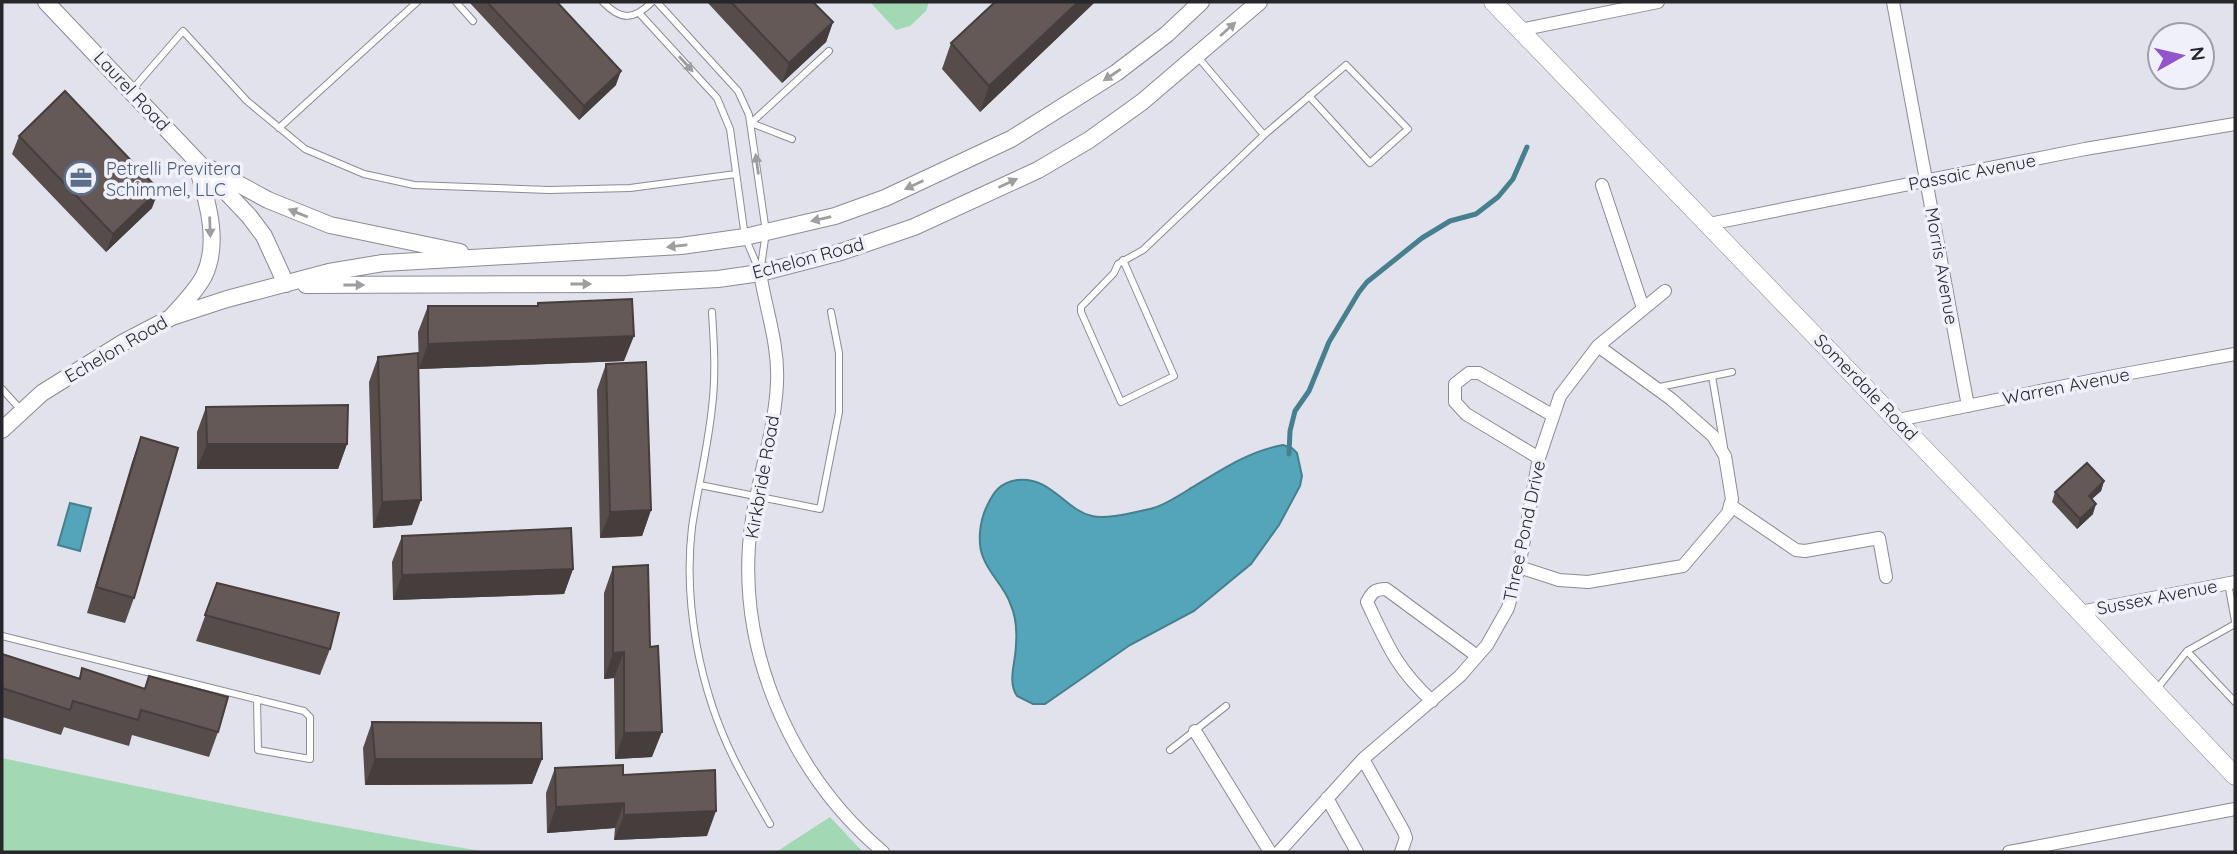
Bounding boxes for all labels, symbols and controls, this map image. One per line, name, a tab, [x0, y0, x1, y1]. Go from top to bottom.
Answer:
one-way arrow	[1219, 21, 1237, 37]
north arrow	[2146, 21, 2216, 91]
text: N	[2185, 45, 2211, 62]
street label: Laurel Road	[89, 46, 175, 136]
one-way arrow	[678, 55, 694, 72]
one-way arrow	[1103, 68, 1122, 81]
street label: Passaic Avenue	[1906, 148, 2038, 196]
one-way arrow	[751, 153, 762, 175]
place label: Petrelli Previtera Schimmel, LLC	[106, 157, 241, 201]
office icon: Petrelli Previtera Schimmel, LLC	[62, 159, 100, 197]
one-way arrow	[998, 178, 1018, 189]
one-way arrow	[904, 179, 924, 191]
street label: Morris Avenue	[1920, 206, 1964, 326]
one-way arrow	[287, 207, 308, 218]
one-way arrow	[810, 214, 832, 225]
one-way arrow	[204, 216, 216, 238]
street label: Echelon Road	[750, 232, 866, 284]
one-way arrow	[666, 241, 688, 252]
one-way arrow	[571, 278, 593, 290]
one-way arrow	[343, 279, 365, 291]
street label: Echelon Road	[61, 310, 171, 388]
street label: Somerdale Road	[1809, 329, 1923, 445]
street label: Warren Avenue	[2001, 362, 2131, 410]
street label: Kirkbride Road	[740, 414, 784, 540]
street label: Three Pond Drive	[1498, 458, 1550, 604]
street label: Sussex Avenue	[2095, 574, 2219, 620]

